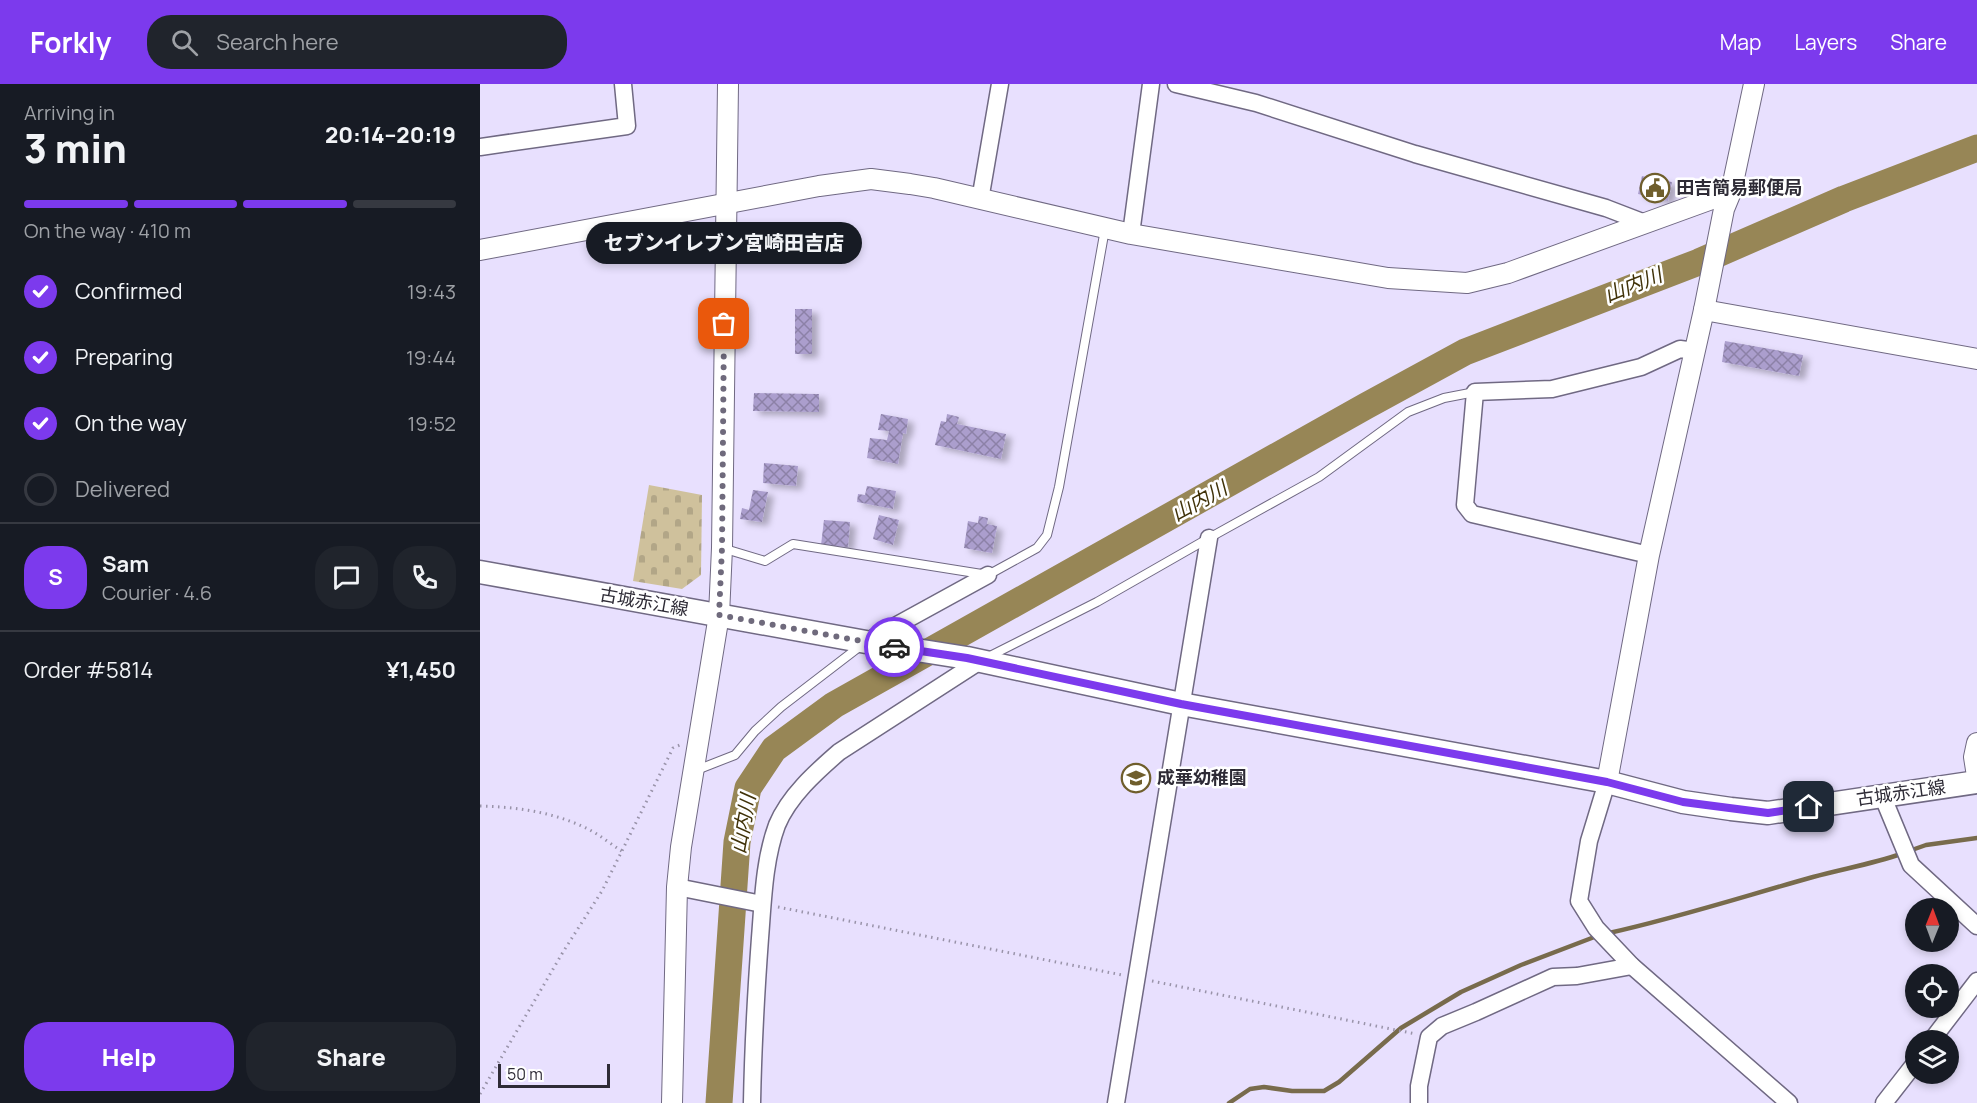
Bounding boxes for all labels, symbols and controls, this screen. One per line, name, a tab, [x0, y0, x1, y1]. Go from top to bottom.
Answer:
search box	[147, 15, 567, 69]
text: Forkly	[30, 23, 111, 61]
icon: search	[168, 26, 201, 59]
text: Search here	[216, 27, 339, 57]
text: Map	[1720, 28, 1761, 56]
text: Layers	[1794, 28, 1857, 56]
text: Share	[1890, 28, 1947, 56]
text: Arriving in	[24, 99, 115, 126]
text: 20:14–20:19	[325, 120, 456, 150]
text: 3 min	[24, 121, 127, 175]
public building icon: 田吉簡易郵便局	[1639, 172, 1671, 204]
place label: 田吉簡易郵便局	[1676, 175, 1802, 199]
text: On the way · 410 m	[24, 217, 191, 244]
callout: セブンイレブン宮崎田吉店	[586, 222, 862, 264]
text: セブンイレブン宮崎田吉店	[604, 229, 844, 256]
water label: 山内川	[1600, 260, 1668, 308]
icon: check	[24, 275, 57, 308]
text: Confirmed	[75, 276, 183, 306]
text: 19:43	[407, 278, 456, 305]
pin	[698, 298, 749, 349]
icon: bag	[707, 307, 740, 340]
icon: check	[24, 341, 57, 374]
text: Preparing	[75, 342, 173, 372]
text: 19:44	[406, 344, 456, 371]
icon: check	[24, 407, 57, 440]
text: On the way	[75, 408, 187, 438]
text: 19:52	[407, 410, 456, 437]
water label: 山内川	[1166, 473, 1233, 527]
text: Delivered	[75, 474, 170, 504]
button: chat	[315, 546, 378, 609]
button: phone	[393, 546, 456, 609]
text: Sam	[102, 549, 149, 579]
text: S	[48, 562, 63, 592]
text: Courier · 4.6	[102, 579, 212, 606]
street label: 古城赤江線	[598, 581, 691, 621]
courier	[864, 617, 924, 677]
icon: car	[878, 631, 911, 664]
text: Order #5814	[24, 655, 153, 685]
text: ¥1,450	[386, 655, 456, 685]
school or university icon: 成華幼稚園	[1120, 762, 1152, 794]
place label: 成華幼稚園	[1157, 765, 1247, 789]
street label: 古城赤江線	[1855, 774, 1947, 810]
pin	[1783, 781, 1834, 832]
water label: 山内川	[724, 790, 761, 856]
icon: home	[1792, 790, 1825, 823]
north arrow	[1905, 898, 1959, 952]
map controls	[1905, 898, 1959, 1084]
button: locate	[1905, 964, 1959, 1018]
button: Help	[24, 1022, 234, 1091]
button: Share	[246, 1022, 456, 1091]
button: layers	[1905, 1030, 1959, 1084]
scale bar	[498, 1061, 610, 1088]
text: 50 m	[507, 1063, 543, 1085]

